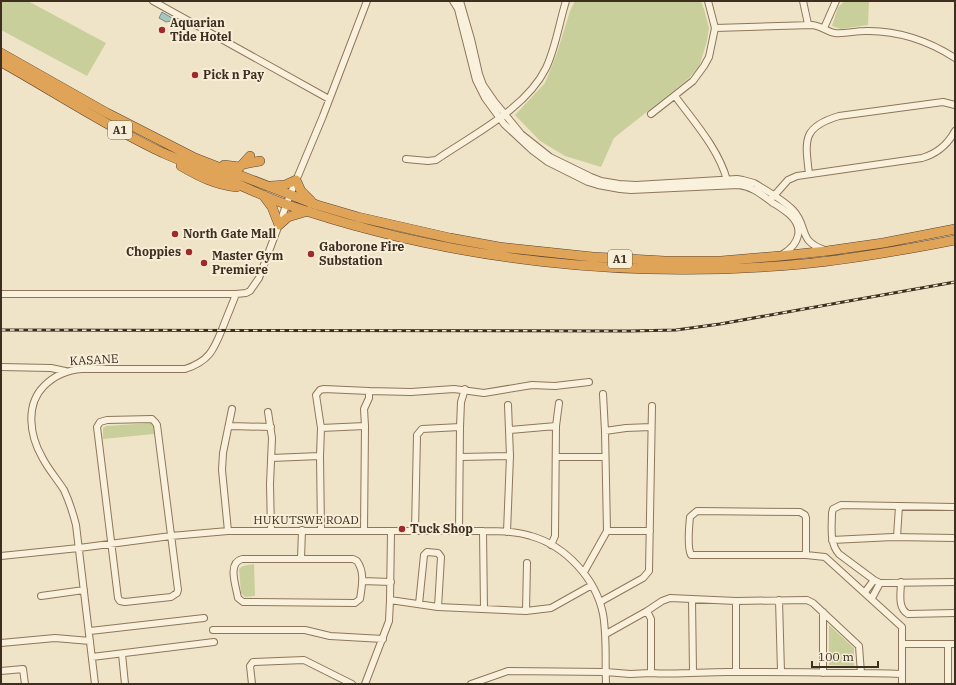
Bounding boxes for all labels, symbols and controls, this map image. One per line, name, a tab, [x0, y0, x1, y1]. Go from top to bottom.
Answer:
place label: Aquarian Tide Hotel	[170, 15, 232, 44]
marker: Aquarian Tide Hotel	[157, 25, 167, 35]
place label: Pick n Pay	[203, 67, 264, 82]
marker: Pick n Pay	[190, 70, 200, 80]
road number: A1	[108, 121, 132, 139]
place label: North Gate Mall	[183, 226, 276, 241]
marker: North Gate Mall	[170, 229, 180, 239]
place label: Gaborone Fire Substation	[319, 239, 405, 268]
place label: Choppies	[126, 244, 181, 259]
marker: Choppies	[184, 247, 194, 257]
place label: Master Gym Premiere	[212, 248, 284, 277]
marker: Gaborone Fire Substation	[306, 249, 316, 259]
road number: A1	[608, 250, 632, 268]
marker: Master Gym Premiere	[199, 258, 209, 268]
street label: KASANE	[69, 351, 119, 368]
street label: HUKUTSWE ROAD	[253, 512, 359, 527]
place label: Tuck Shop	[410, 521, 473, 536]
marker: Tuck Shop	[397, 524, 407, 534]
scale bar	[812, 643, 878, 669]
text: 100 m	[818, 649, 854, 664]

